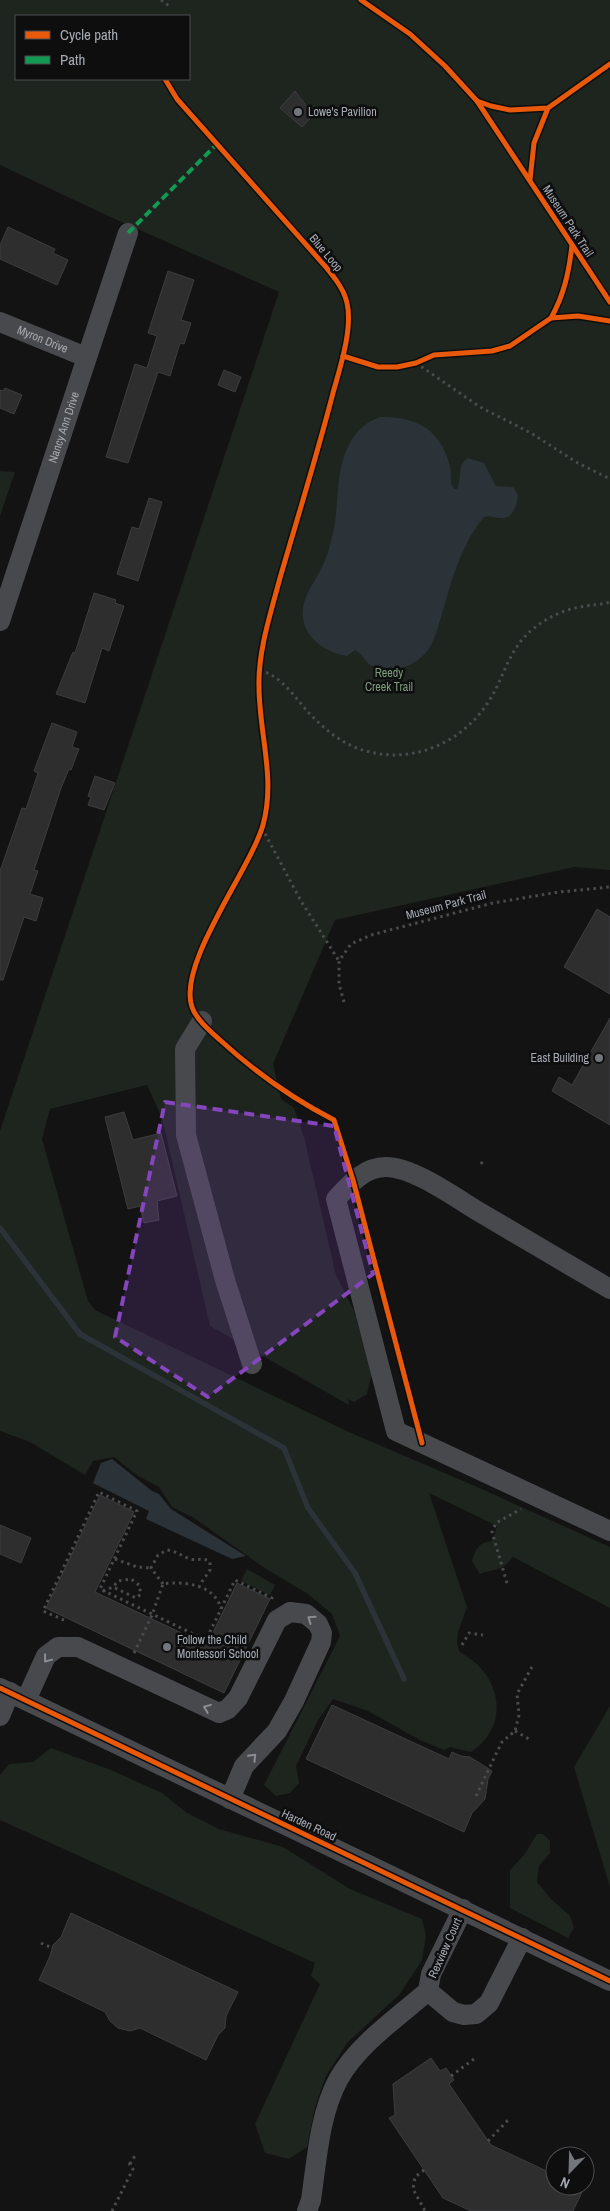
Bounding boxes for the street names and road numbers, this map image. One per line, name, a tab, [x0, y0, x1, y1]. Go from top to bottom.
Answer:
street label: Museum Park Trail	[539, 182, 597, 260]
street label: Blue Loop	[306, 231, 346, 275]
street label: Myron Drive	[15, 322, 70, 357]
street label: Nancy Ann Drive	[45, 390, 83, 465]
street label: Museum Park Trail	[404, 887, 488, 923]
street label: Harden Road	[279, 1805, 339, 1845]
street label: Rexview Court	[425, 1915, 466, 1981]

